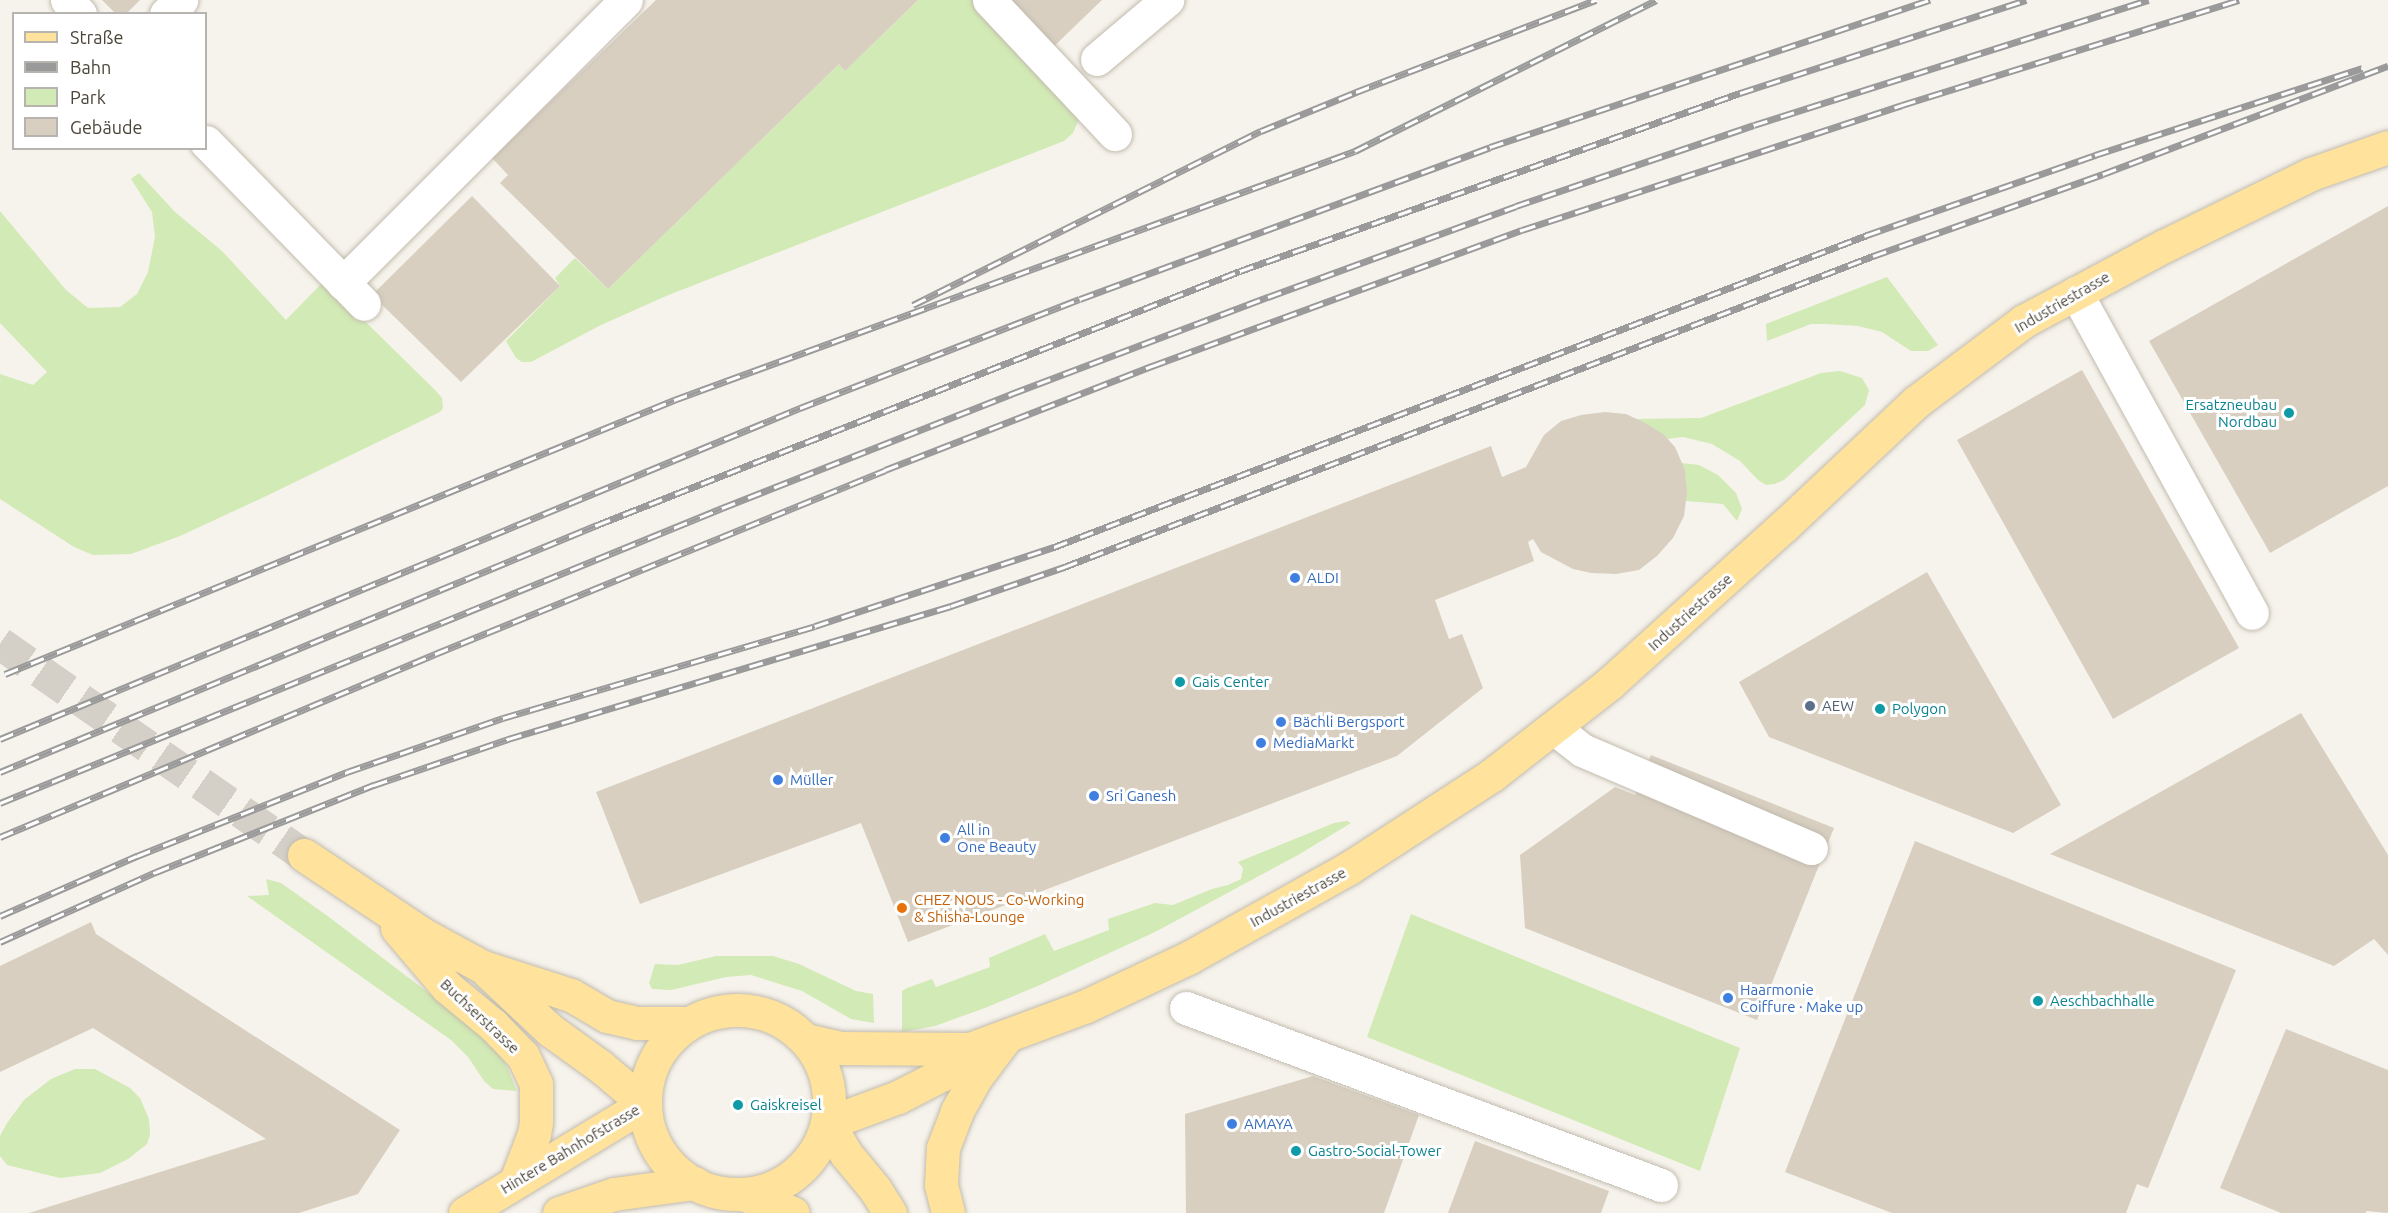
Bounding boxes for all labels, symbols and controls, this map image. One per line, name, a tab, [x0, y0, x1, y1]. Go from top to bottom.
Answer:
legend	[12, 12, 207, 150]
text: Straße	[70, 27, 123, 47]
text: Bahn	[70, 57, 111, 77]
text: Park	[70, 87, 106, 107]
text: Gebäude	[70, 117, 142, 137]
street label: Industriestrasse	[2011, 267, 2113, 337]
place label: Ersatzneubau Nordbau	[2185, 395, 2277, 430]
marker: Ersatzneubau Nordbau	[2282, 406, 2296, 420]
place label: ALDI	[1307, 569, 1339, 587]
street label: Industriestrasse	[1644, 570, 1736, 654]
marker: ALDI	[1288, 571, 1302, 585]
place label: Gais Center	[1192, 673, 1269, 691]
marker: Gais Center	[1173, 675, 1187, 689]
place label: AEW	[1822, 697, 1854, 715]
marker: AEW	[1803, 699, 1817, 713]
place label: Polygon	[1892, 700, 1947, 718]
marker: Polygon	[1873, 702, 1887, 716]
place label: Bächli Bergsport	[1293, 713, 1405, 731]
marker: Bächli Bergsport	[1274, 715, 1288, 729]
place label: MediaMarkt	[1273, 734, 1354, 752]
marker: MediaMarkt	[1254, 736, 1268, 750]
place label: Müller	[790, 771, 833, 789]
marker: Müller	[771, 773, 785, 787]
place label: Sri Ganesh	[1106, 787, 1176, 805]
marker: Sri Ganesh	[1087, 789, 1101, 803]
place label: All in One Beauty	[957, 820, 1036, 855]
marker: All in One Beauty	[938, 831, 952, 845]
street label: Industriestrasse	[1247, 863, 1349, 931]
place label: CHEZ NOUS - Co-Working & Shisha-Lounge	[914, 890, 1084, 925]
marker: CHEZ NOUS - Co-Working & Shisha-Lounge	[895, 901, 909, 915]
street label: Buchserstrasse	[437, 975, 523, 1057]
place label: Haarmonie Coiffure · Make up	[1740, 980, 1863, 1015]
marker: Haarmonie Coiffure · Make up	[1721, 991, 1735, 1005]
place label: Aeschbachhalle	[2050, 992, 2155, 1010]
marker: Aeschbachhalle	[2031, 994, 2045, 1008]
place label: Gaiskreisel	[750, 1096, 822, 1114]
marker: Gaiskreisel	[731, 1098, 745, 1112]
street label: Hintere Bahnhofstrasse	[497, 1100, 643, 1198]
place label: AMAYA	[1244, 1115, 1293, 1133]
marker: AMAYA	[1225, 1117, 1239, 1131]
place label: Gastro-Social-Tower	[1308, 1142, 1441, 1160]
marker: Gastro-Social-Tower	[1289, 1144, 1303, 1158]

